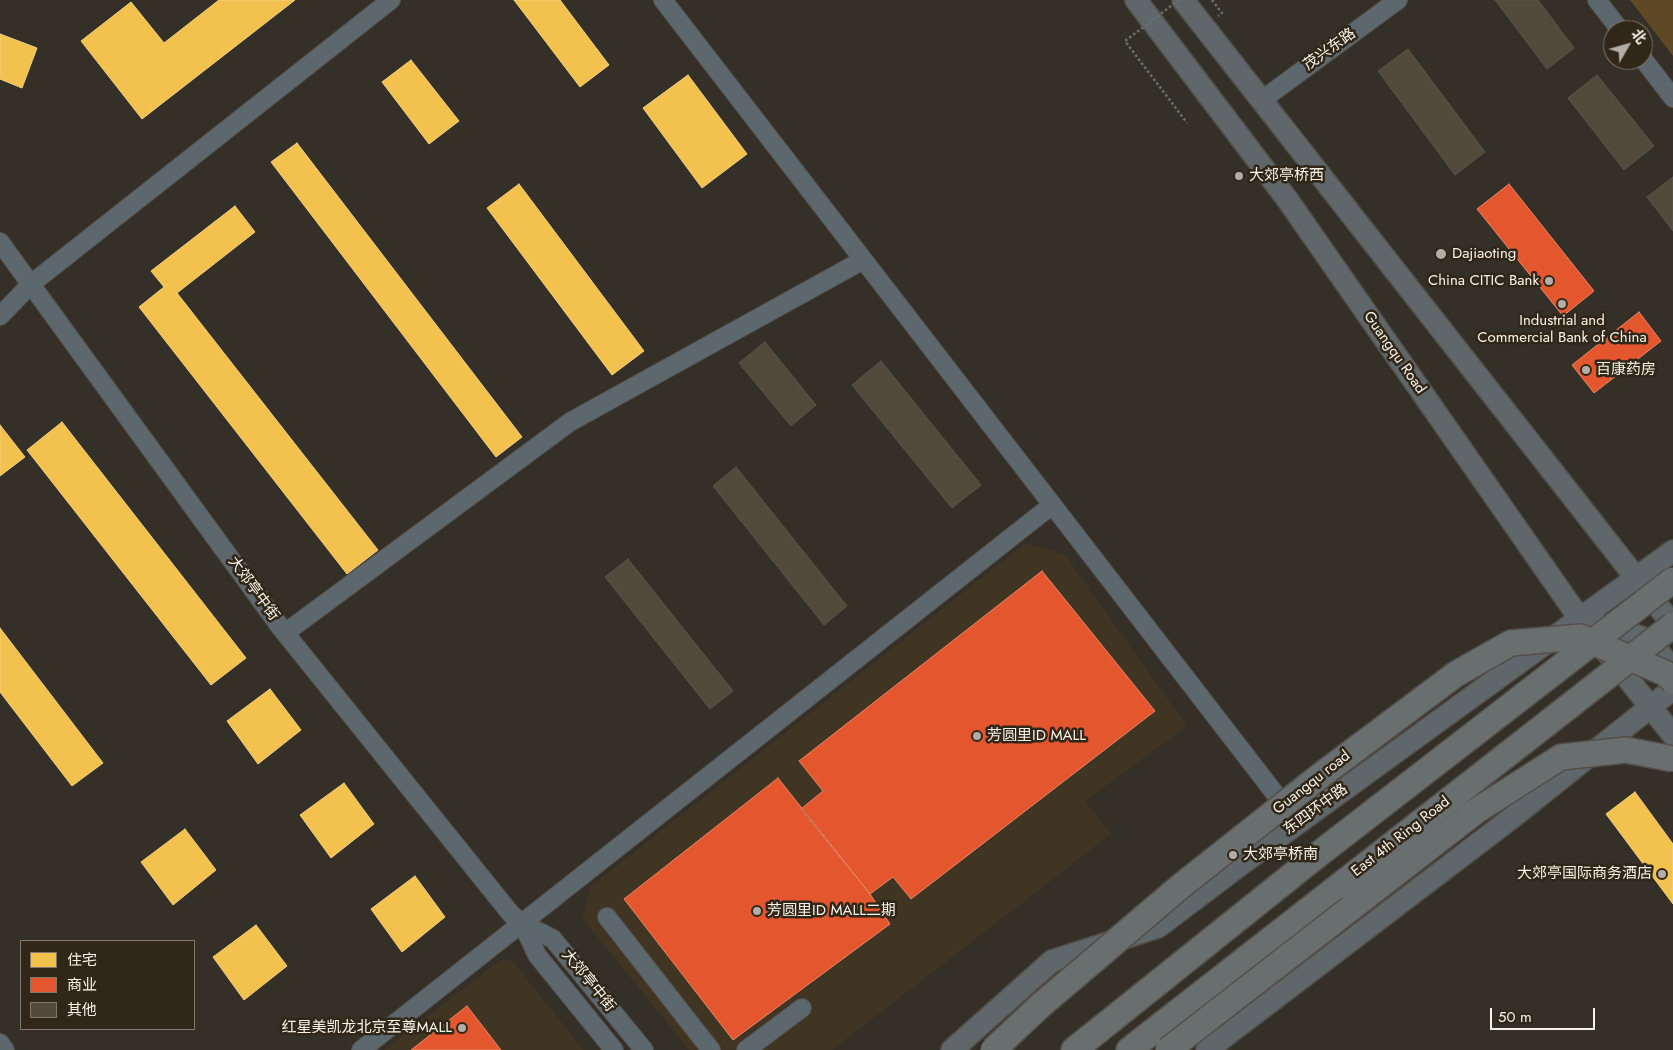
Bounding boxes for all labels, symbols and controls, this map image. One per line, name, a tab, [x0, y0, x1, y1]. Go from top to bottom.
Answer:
north arrow	[1603, 20, 1653, 70]
street label: 茂兴东路	[1300, 25, 1360, 75]
text: 北	[1627, 25, 1651, 48]
place label: 大郊亭桥西	[1249, 167, 1324, 185]
marker: 大郊亭桥西	[1233, 170, 1245, 182]
place label: Dajiaoting	[1452, 245, 1516, 263]
marker: Dajiaoting	[1434, 247, 1448, 261]
place label: China CITIC Bank	[1428, 272, 1539, 290]
marker: China CITIC Bank	[1543, 275, 1555, 287]
marker: Industrial and Commercial Bank of China	[1556, 298, 1568, 310]
street label: Guangqu Road	[1359, 308, 1429, 398]
place label: Industrial and Commercial Bank of China	[1477, 312, 1647, 347]
place label: 百康药房	[1596, 361, 1656, 379]
marker: 百康药房	[1580, 364, 1592, 376]
street label: 大郊亭中街	[224, 553, 282, 625]
place label: 芳圆里ID MALL	[987, 727, 1086, 745]
marker: 芳圆里ID MALL	[971, 730, 983, 742]
street label: Guangqu road	[1270, 747, 1354, 819]
street label: 东四环中路	[1280, 781, 1352, 839]
street label: East 4th Ring Road	[1348, 793, 1454, 881]
place label: 大郊亭桥南	[1243, 846, 1318, 864]
marker: 大郊亭桥南	[1227, 849, 1239, 861]
place label: 大郊亭国际商务酒店	[1517, 865, 1652, 883]
marker: 大郊亭国际商务酒店	[1656, 868, 1668, 880]
place label: 芳圆里ID MALL二期	[767, 902, 896, 920]
marker: 芳圆里ID MALL二期	[751, 905, 763, 917]
legend	[20, 940, 195, 1030]
street label: 大郊亭中街	[557, 946, 619, 1016]
text: 住宅	[67, 949, 97, 971]
text: 商业	[67, 974, 97, 996]
scale bar	[1493, 998, 1598, 1030]
text: 其他	[67, 999, 97, 1021]
text: 50 m	[1498, 1006, 1532, 1028]
place label: 红星美凯龙北京至尊MALL	[281, 1019, 452, 1037]
marker: 红星美凯龙北京至尊MALL	[456, 1022, 468, 1034]

